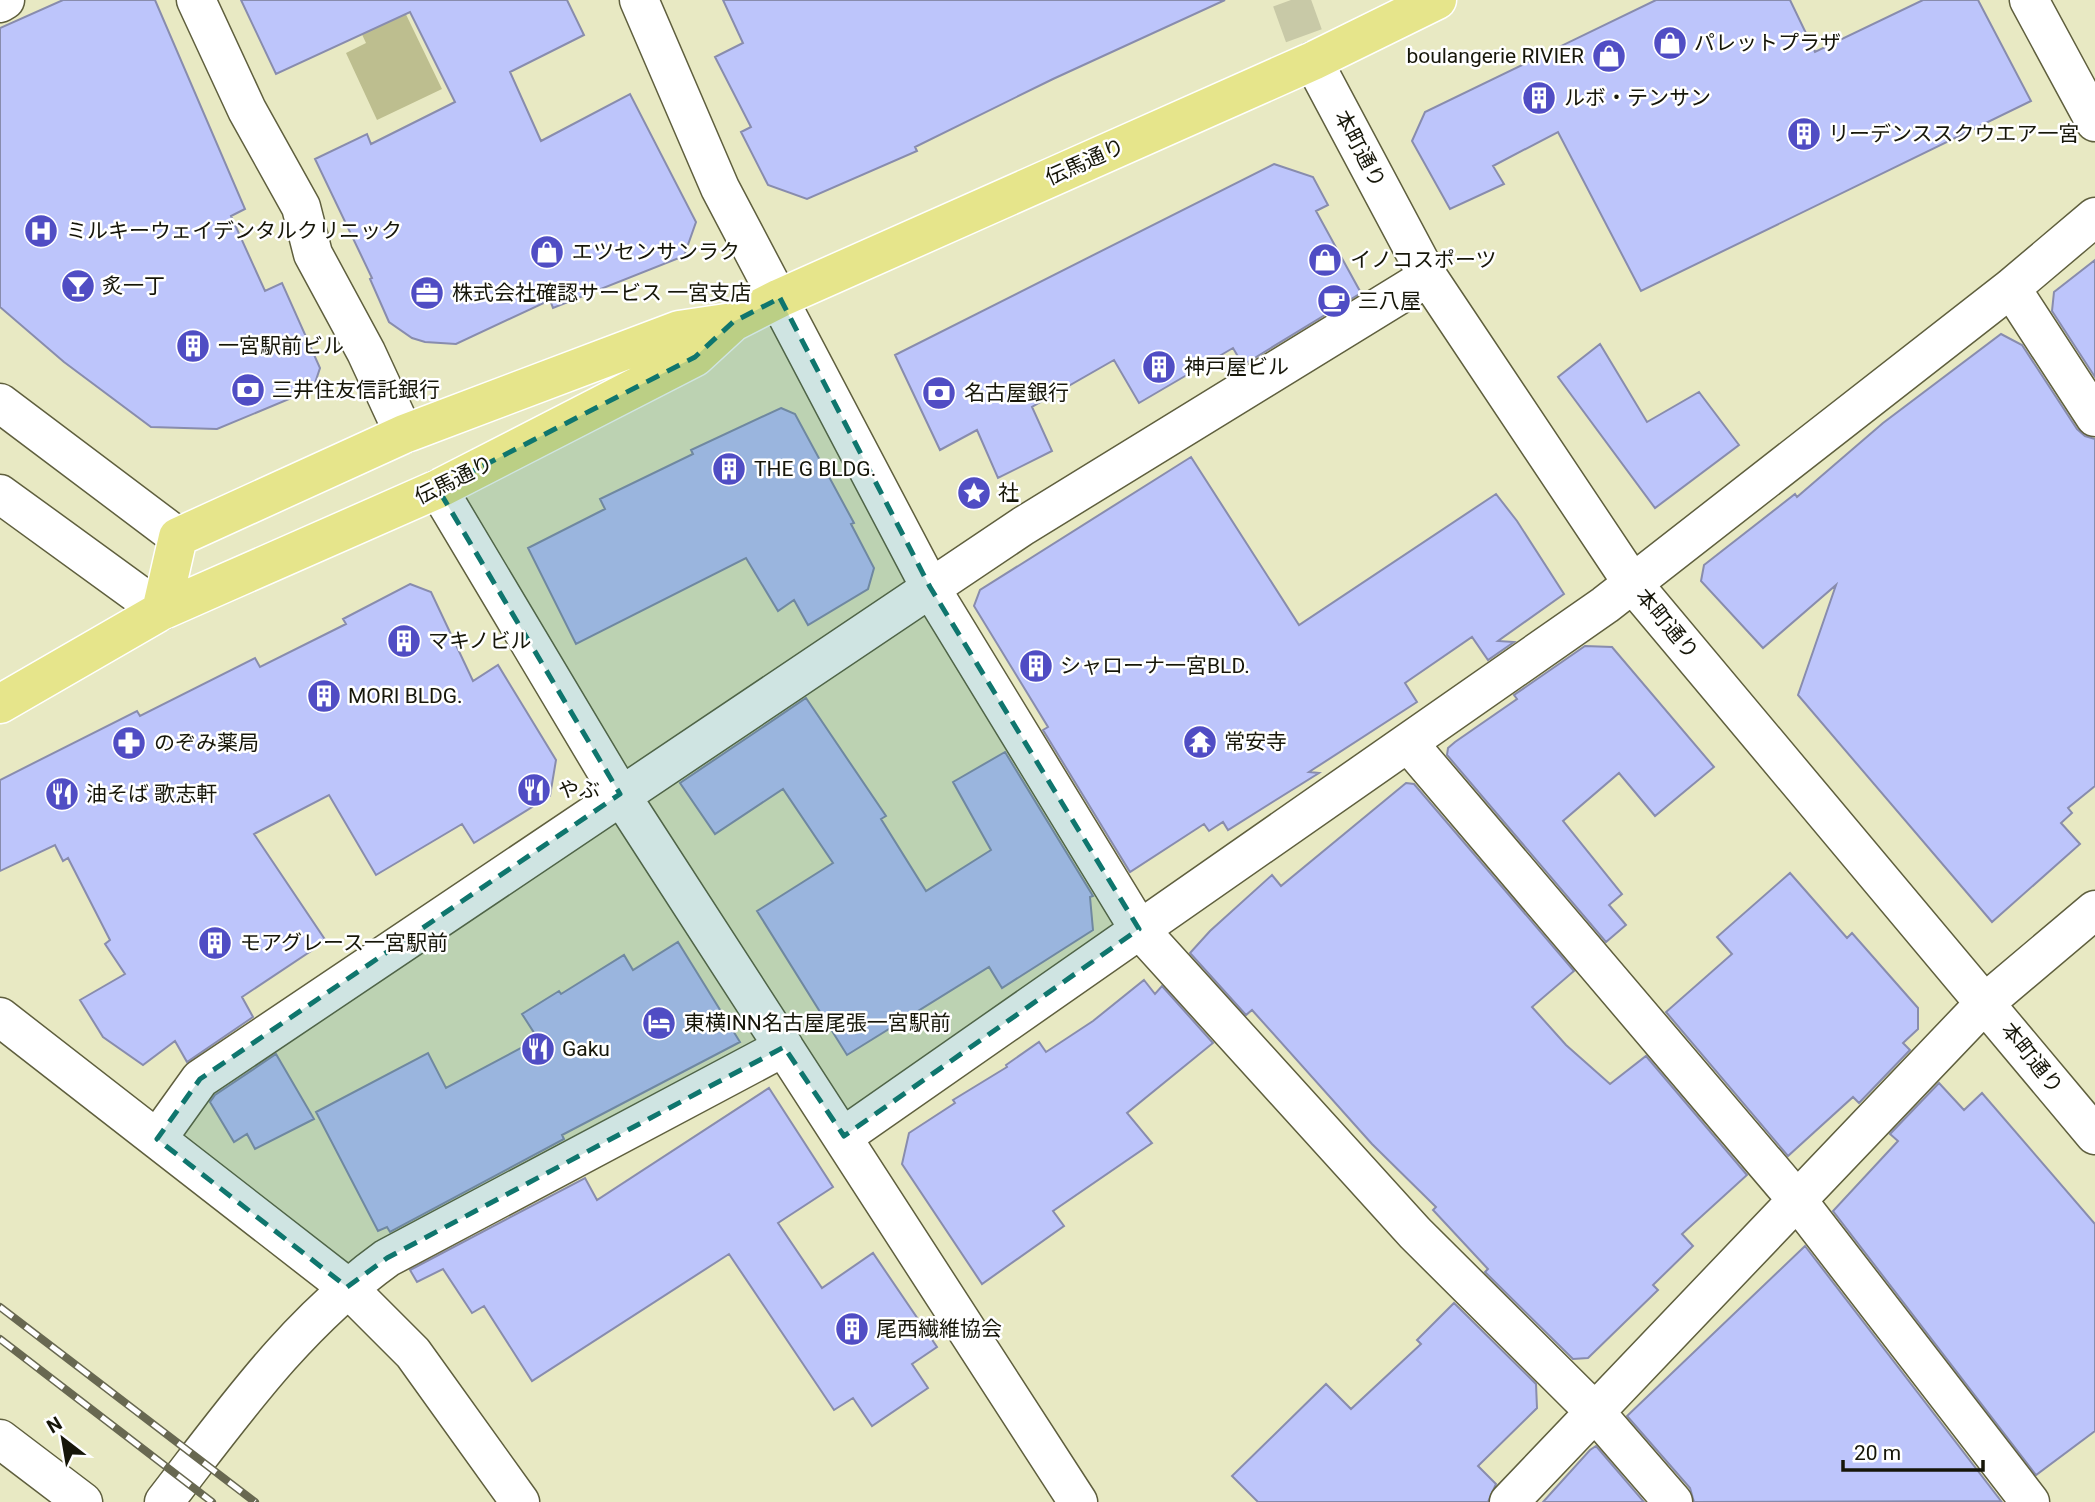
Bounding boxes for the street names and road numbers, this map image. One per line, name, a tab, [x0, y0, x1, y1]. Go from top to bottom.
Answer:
street label: 本町通り	[1330, 106, 1390, 192]
street label: 伝馬通り	[1042, 134, 1128, 190]
street label: 伝馬通り	[411, 451, 497, 509]
street label: 本町通り	[1631, 584, 1703, 664]
street label: 本町通り	[1996, 1018, 2068, 1098]

